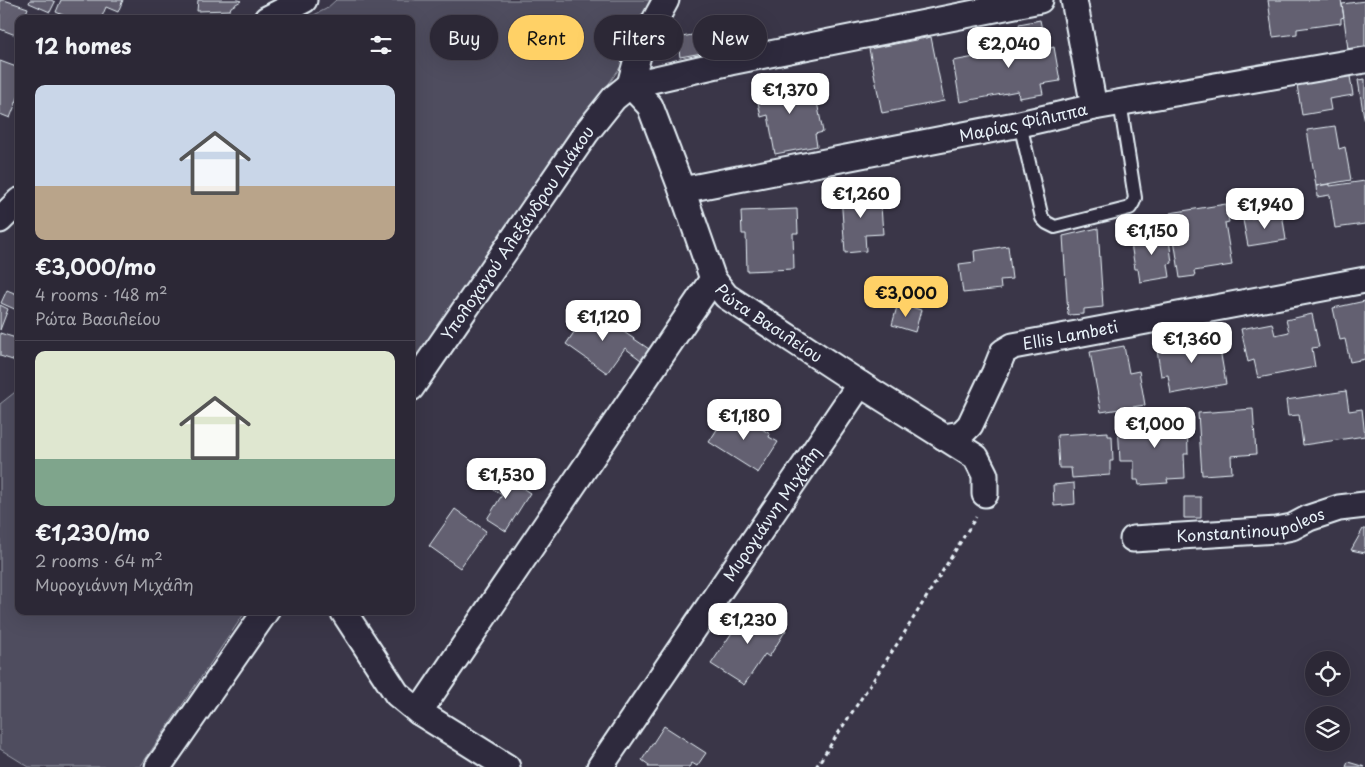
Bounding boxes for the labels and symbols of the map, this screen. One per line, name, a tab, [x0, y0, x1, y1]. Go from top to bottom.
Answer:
pin: €2,040	[968, 27, 1050, 69]
pin: €1,370	[749, 72, 831, 115]
street label: Μαρίας Φίλιππα	[957, 96, 1090, 147]
street label: Υπολοχαγού Αλεξάνδρου Διάκου	[434, 120, 599, 345]
pin: €1,260	[820, 176, 902, 219]
pin: €1,940	[1224, 188, 1306, 230]
pin: €1,150	[1111, 214, 1193, 256]
pin: €3,000	[865, 276, 947, 318]
street label: Ρώτα Βασιλείου	[710, 278, 828, 367]
pin: €1,120	[562, 300, 644, 342]
street label: Ellis Lambeti	[1020, 314, 1120, 355]
pin: €1,360	[1151, 322, 1233, 364]
pin: €1,180	[703, 398, 785, 441]
pin: €1,000	[1114, 406, 1196, 449]
street label: Μυρογιάννη Μιχάλη	[717, 441, 826, 586]
pin: €1,530	[465, 458, 547, 500]
street label: Konstantinoupoleos	[1176, 501, 1327, 547]
pin: €1,230	[707, 602, 789, 645]

